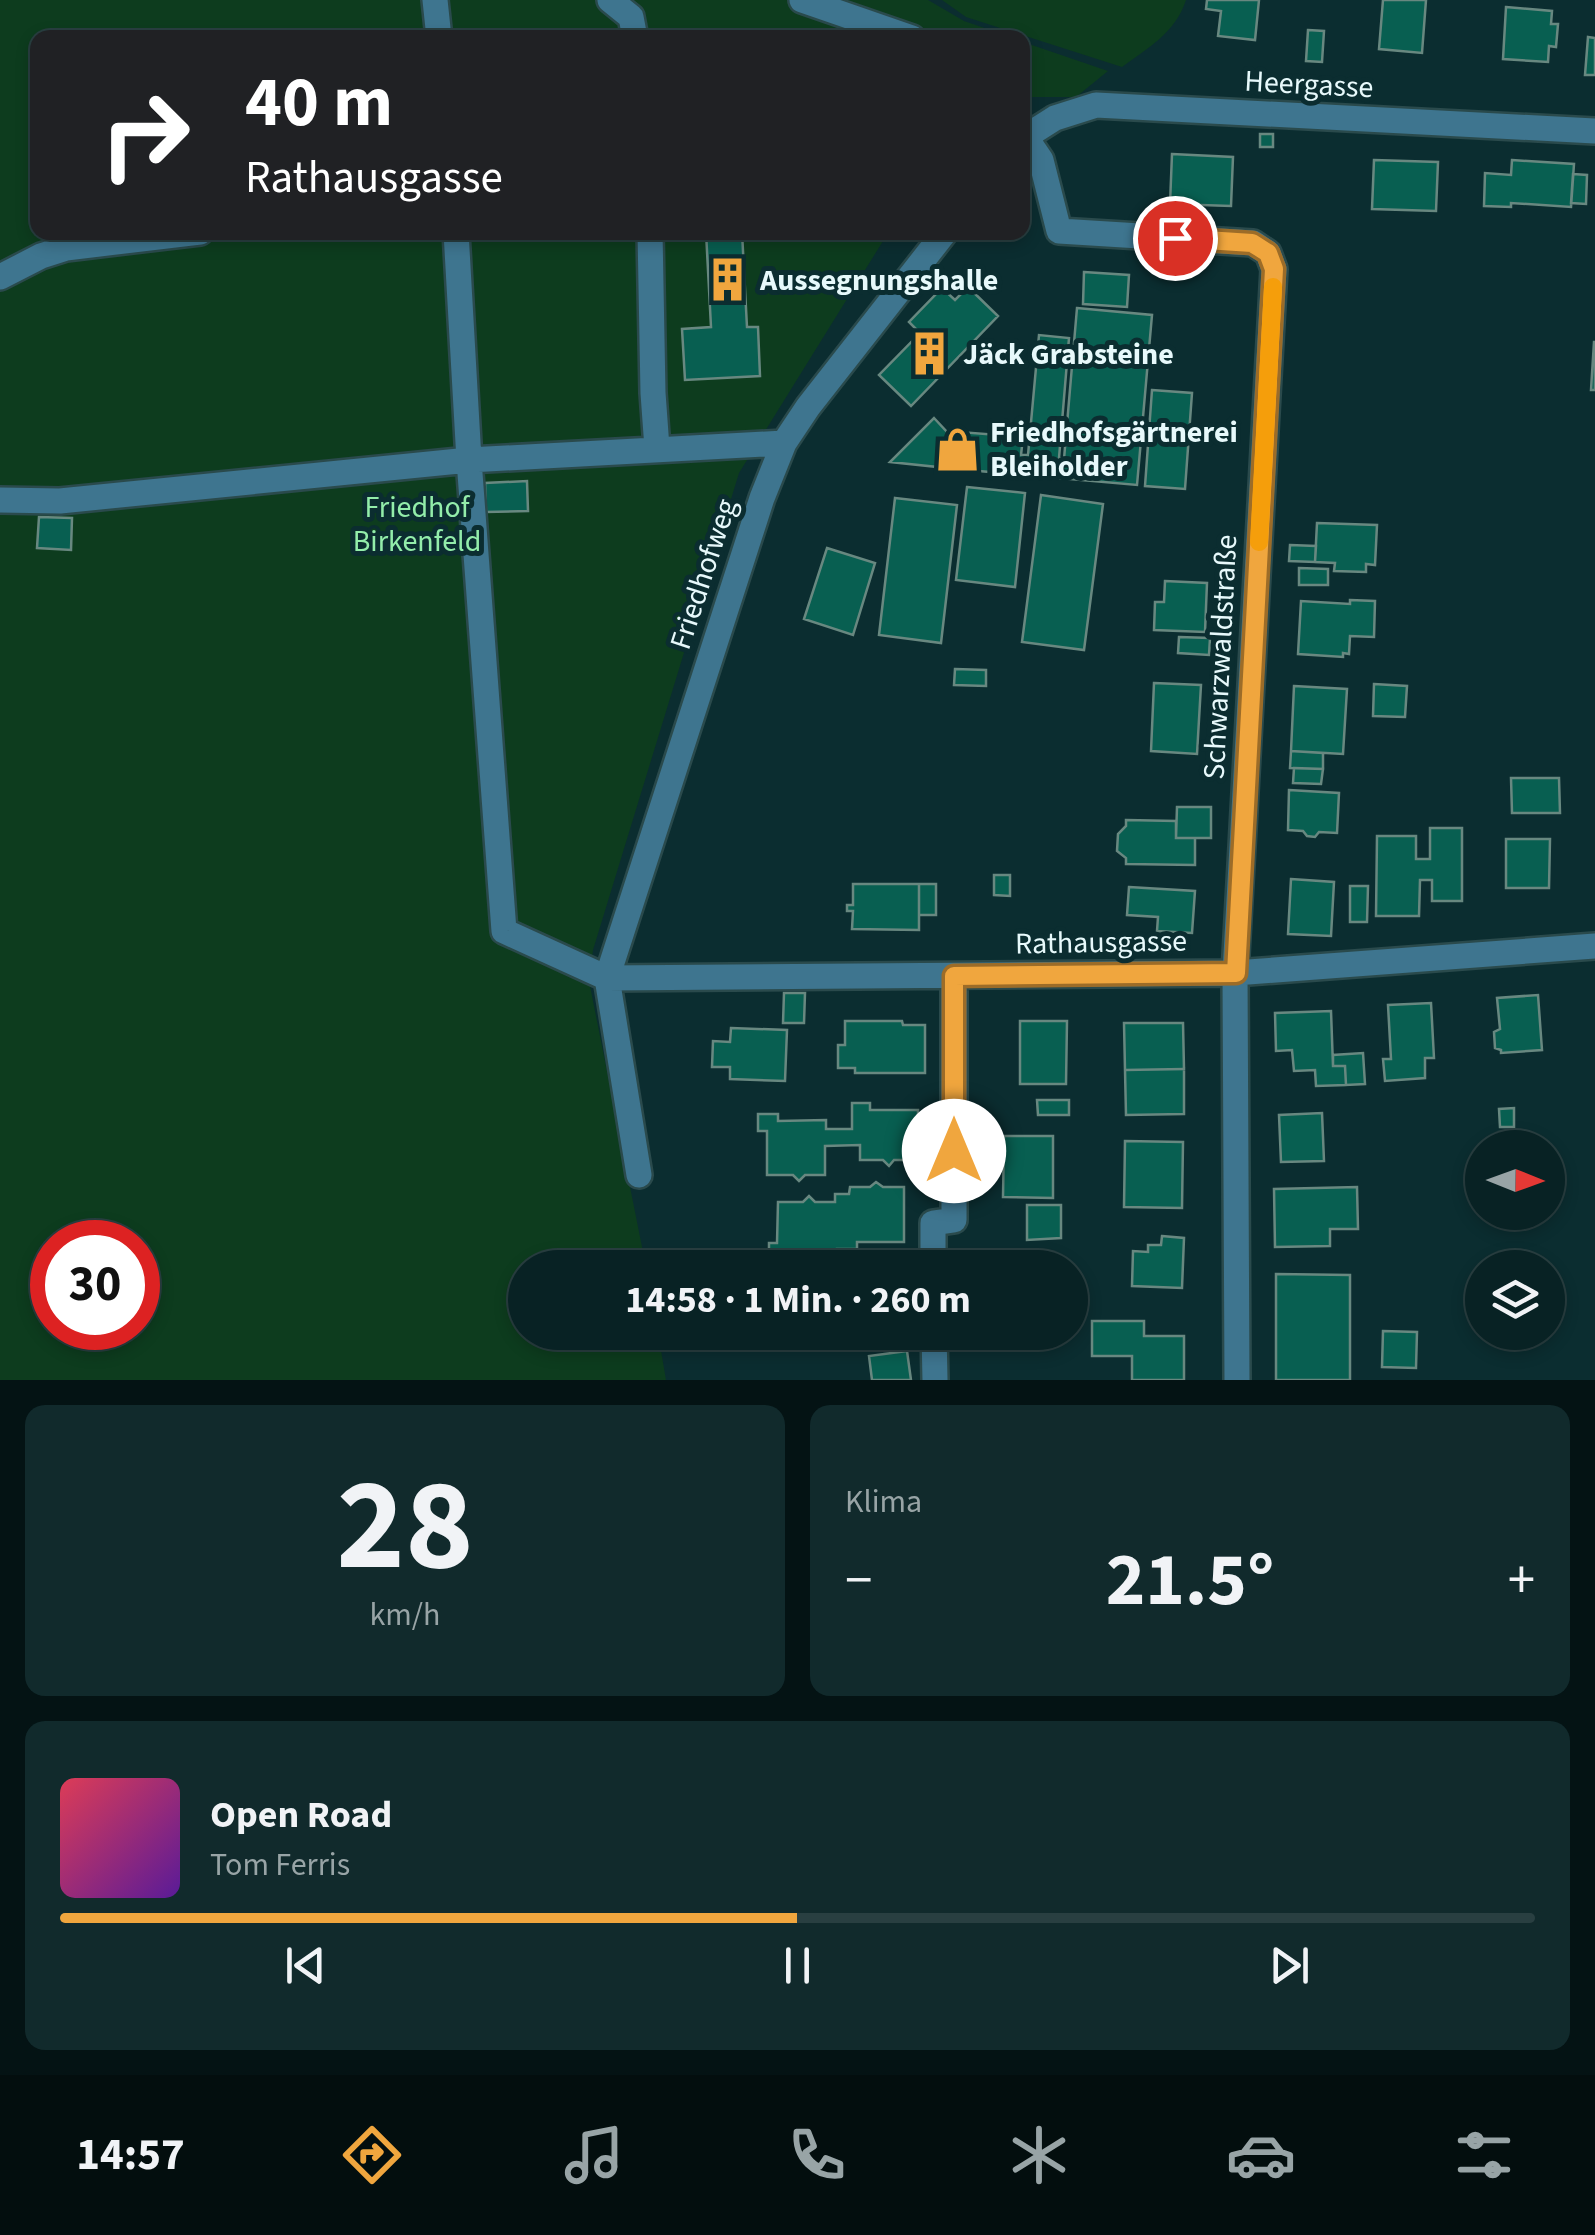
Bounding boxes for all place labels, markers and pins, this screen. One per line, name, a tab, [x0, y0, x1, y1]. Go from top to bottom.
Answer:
pin	[1133, 196, 1218, 281]
building icon: Aussegnungshalle	[703, 256, 751, 304]
place label: Aussegnungshalle	[759, 259, 998, 302]
building icon: Jäck Grabsteine	[906, 330, 954, 378]
place label: Jäck Grabsteine	[963, 333, 1174, 376]
place label: Friedhofsgärtnerei Bleiholder	[990, 411, 1238, 488]
shop icon: Friedhofsgärtnerei Bleiholder	[933, 425, 981, 473]

